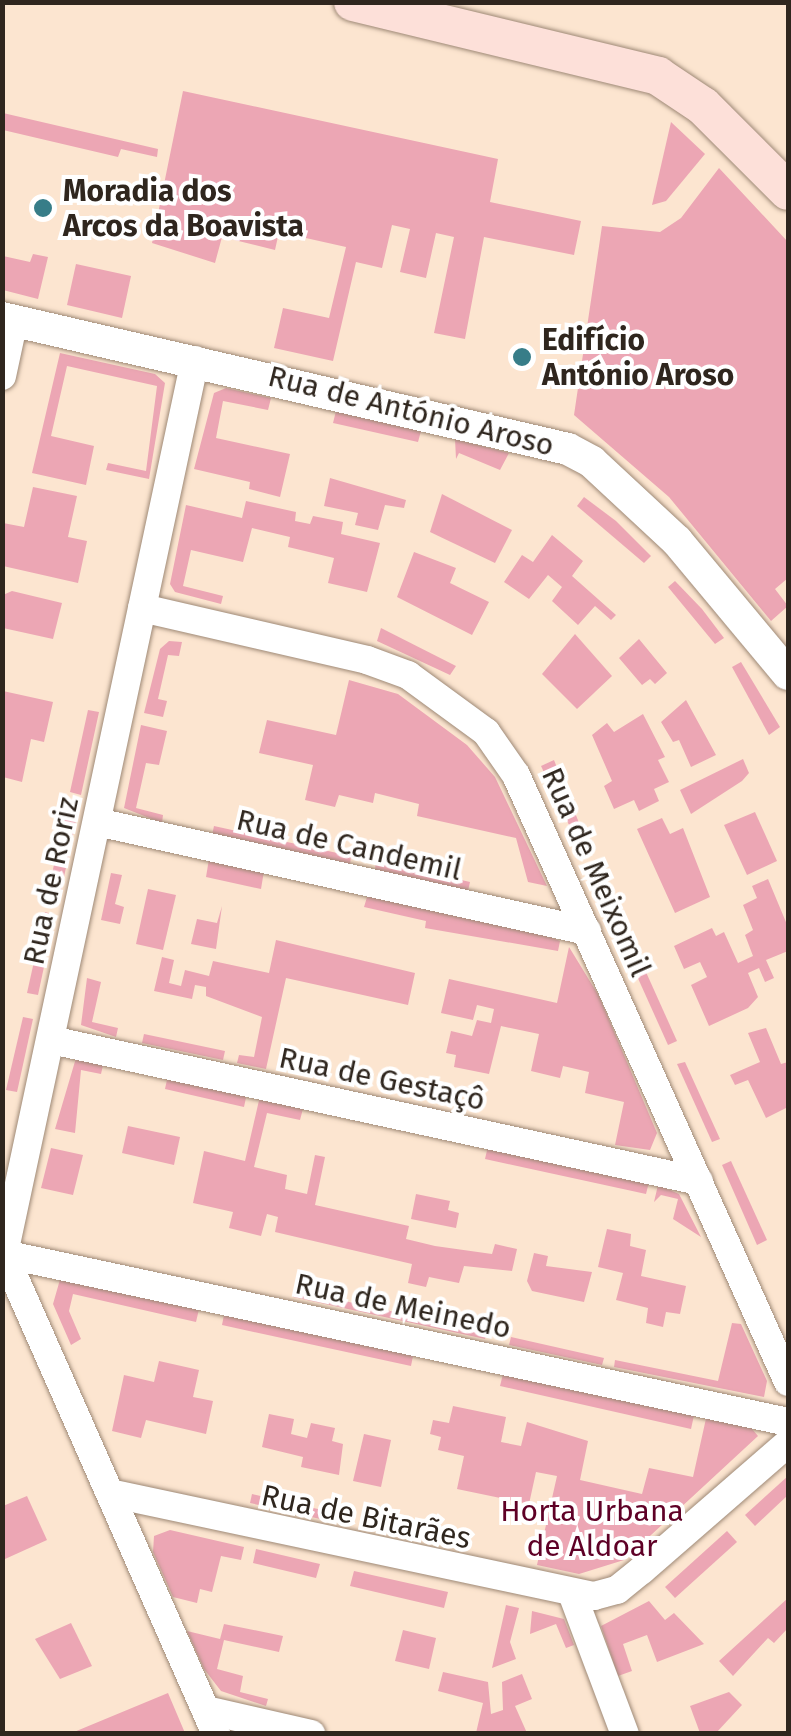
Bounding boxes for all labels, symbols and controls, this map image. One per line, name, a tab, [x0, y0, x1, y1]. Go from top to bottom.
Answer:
place label: Moradia dos Arcos da Boavista	[63, 173, 304, 244]
marker: Moradia dos Arcos da Boavista	[32, 197, 54, 219]
place label: Edifício António Aroso	[542, 322, 734, 392]
marker: Edifício António Aroso	[511, 346, 533, 368]
street label: Rua de António Aroso	[264, 358, 558, 464]
street label: Rua de Meixomil	[534, 762, 658, 982]
street label: Rua de Roriz	[16, 794, 86, 968]
street label: Rua de Candemil	[233, 802, 465, 888]
street label: Rua de Gestaçô	[276, 1040, 488, 1118]
street label: Rua de Meinedo	[292, 1266, 514, 1346]
street label: Rua de Bitarães	[258, 1477, 474, 1557]
park label: Horta Urbana de Aldoar	[500, 1493, 684, 1564]

